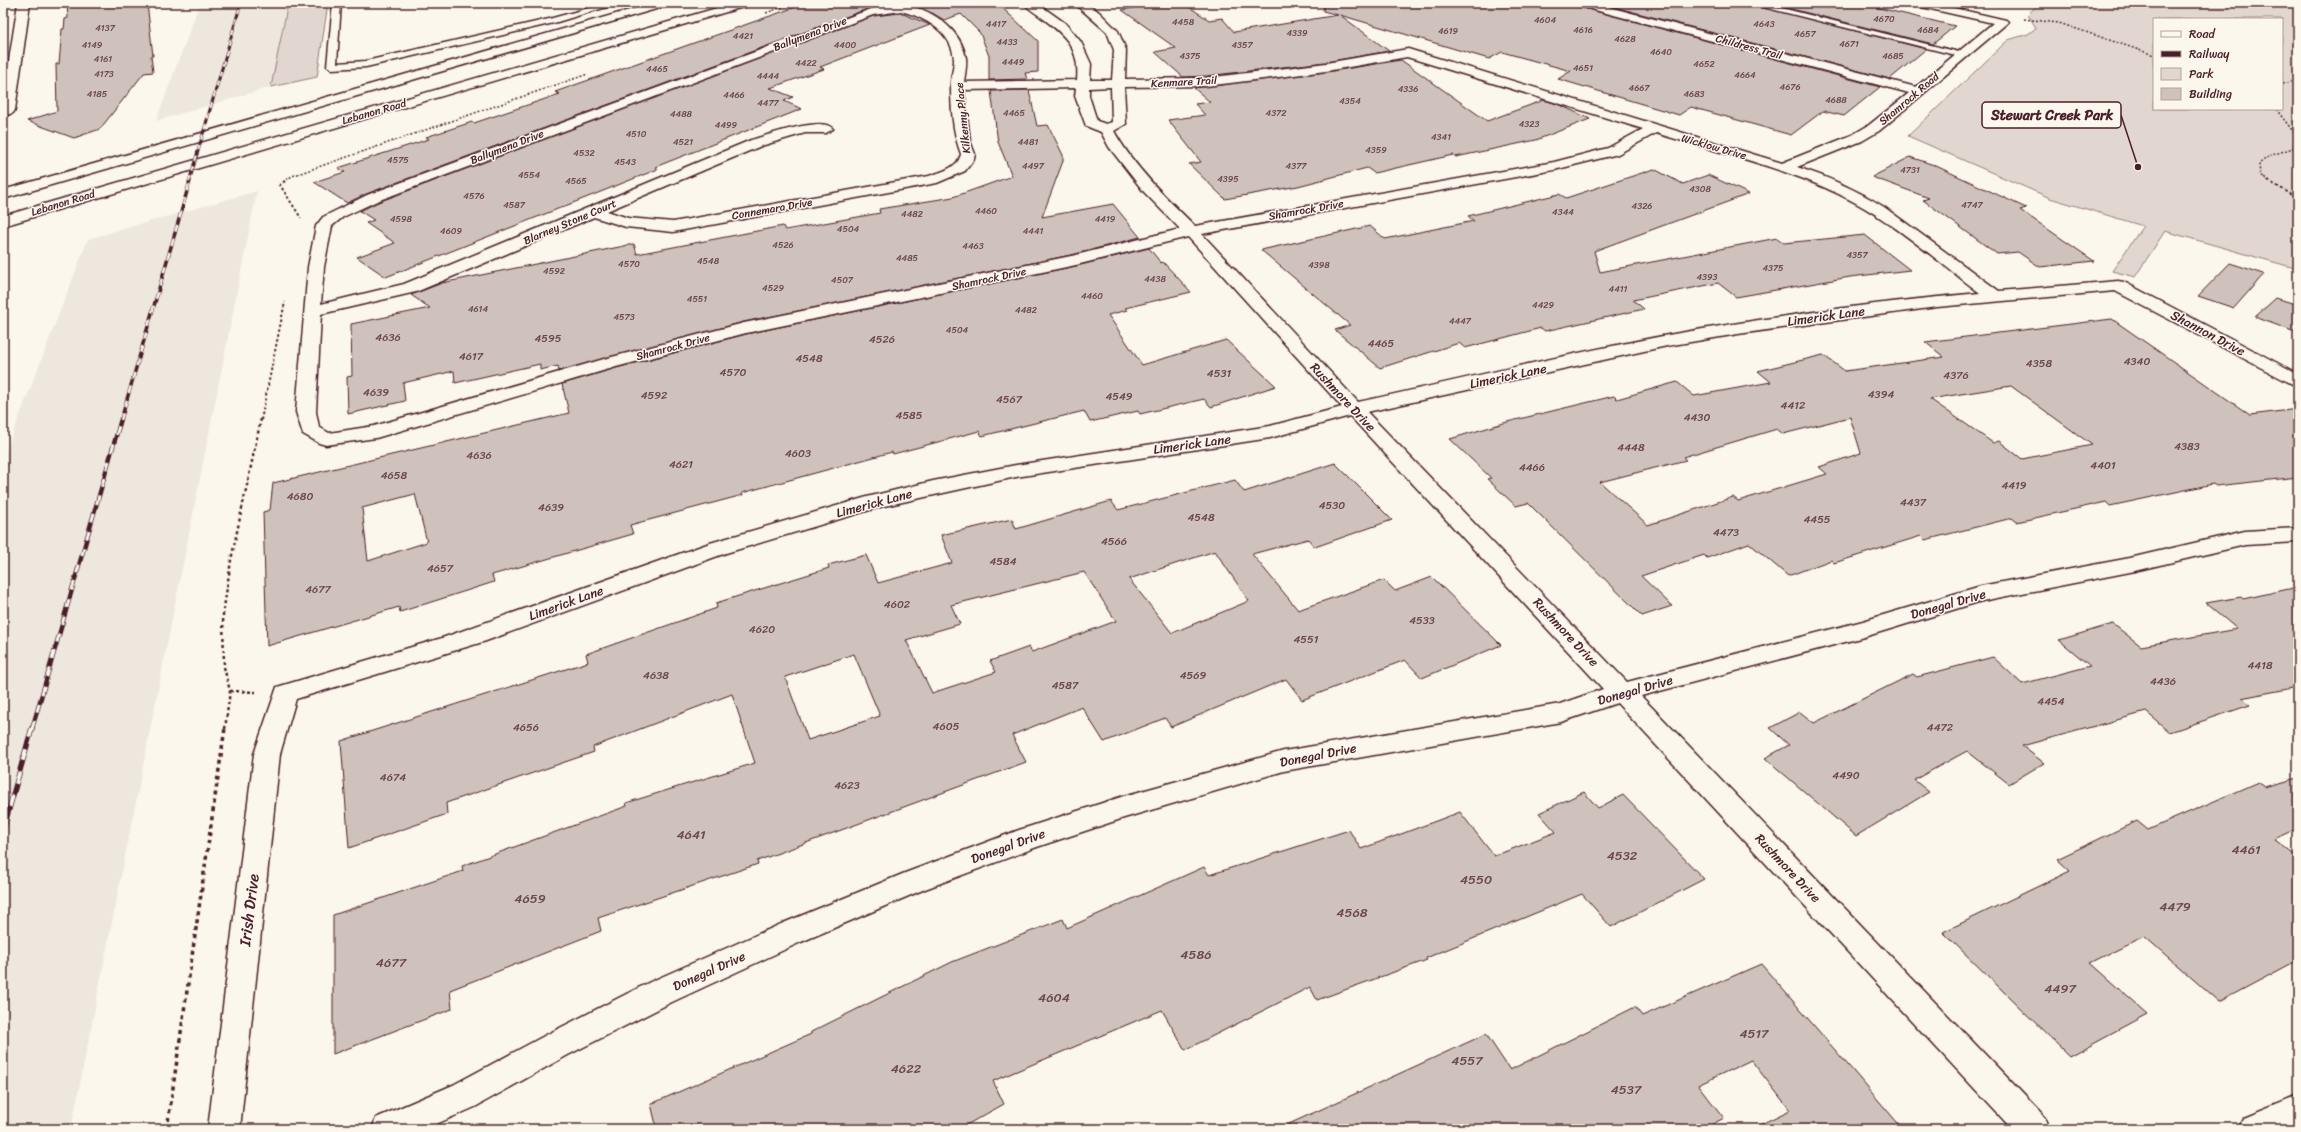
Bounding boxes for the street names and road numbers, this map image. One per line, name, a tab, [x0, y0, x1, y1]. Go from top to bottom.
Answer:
street label: Ballymena Drive	[770, 11, 850, 57]
street label: Childress Trail	[1713, 29, 1785, 65]
street label: Shamrock Road	[1874, 67, 1945, 130]
street label: Kenmare Trail	[1150, 71, 1218, 93]
street label: Kilkenny Place	[950, 81, 976, 154]
street label: Lebanon Road	[340, 93, 410, 130]
street label: Ballymena Drive	[467, 124, 547, 170]
street label: Wicklow Drive	[1679, 129, 1749, 165]
street label: Lebanon Road	[29, 184, 99, 222]
street label: Connemara Drive	[730, 192, 814, 225]
street label: Blarney Stone Court	[520, 194, 620, 250]
street label: Shamrock Drive	[1267, 194, 1345, 226]
street label: Shamrock Drive	[950, 262, 1028, 296]
street label: Limerick Lane	[1786, 299, 1867, 333]
street label: Shannon Drive	[2166, 304, 2250, 363]
street label: Shamrock Drive	[634, 328, 712, 366]
street label: Rushmore Drive	[1304, 357, 1382, 437]
street label: Limerick Lane	[1467, 357, 1549, 395]
street label: Limerick Lane	[1152, 427, 1233, 461]
street label: Limerick Lane	[833, 482, 915, 524]
street label: Limerick Lane	[525, 579, 607, 627]
street label: Donegal Drive	[1907, 582, 1989, 626]
street label: Rushmore Drive	[1527, 592, 1605, 672]
street label: Donegal Drive	[1594, 668, 1676, 712]
street label: Donegal Drive	[1278, 736, 1359, 774]
street label: Donegal Drive	[968, 822, 1049, 870]
street label: Rushmore Drive	[1749, 828, 1827, 908]
street label: Irish Drive	[230, 872, 268, 949]
street label: Donegal Drive	[669, 945, 749, 997]

